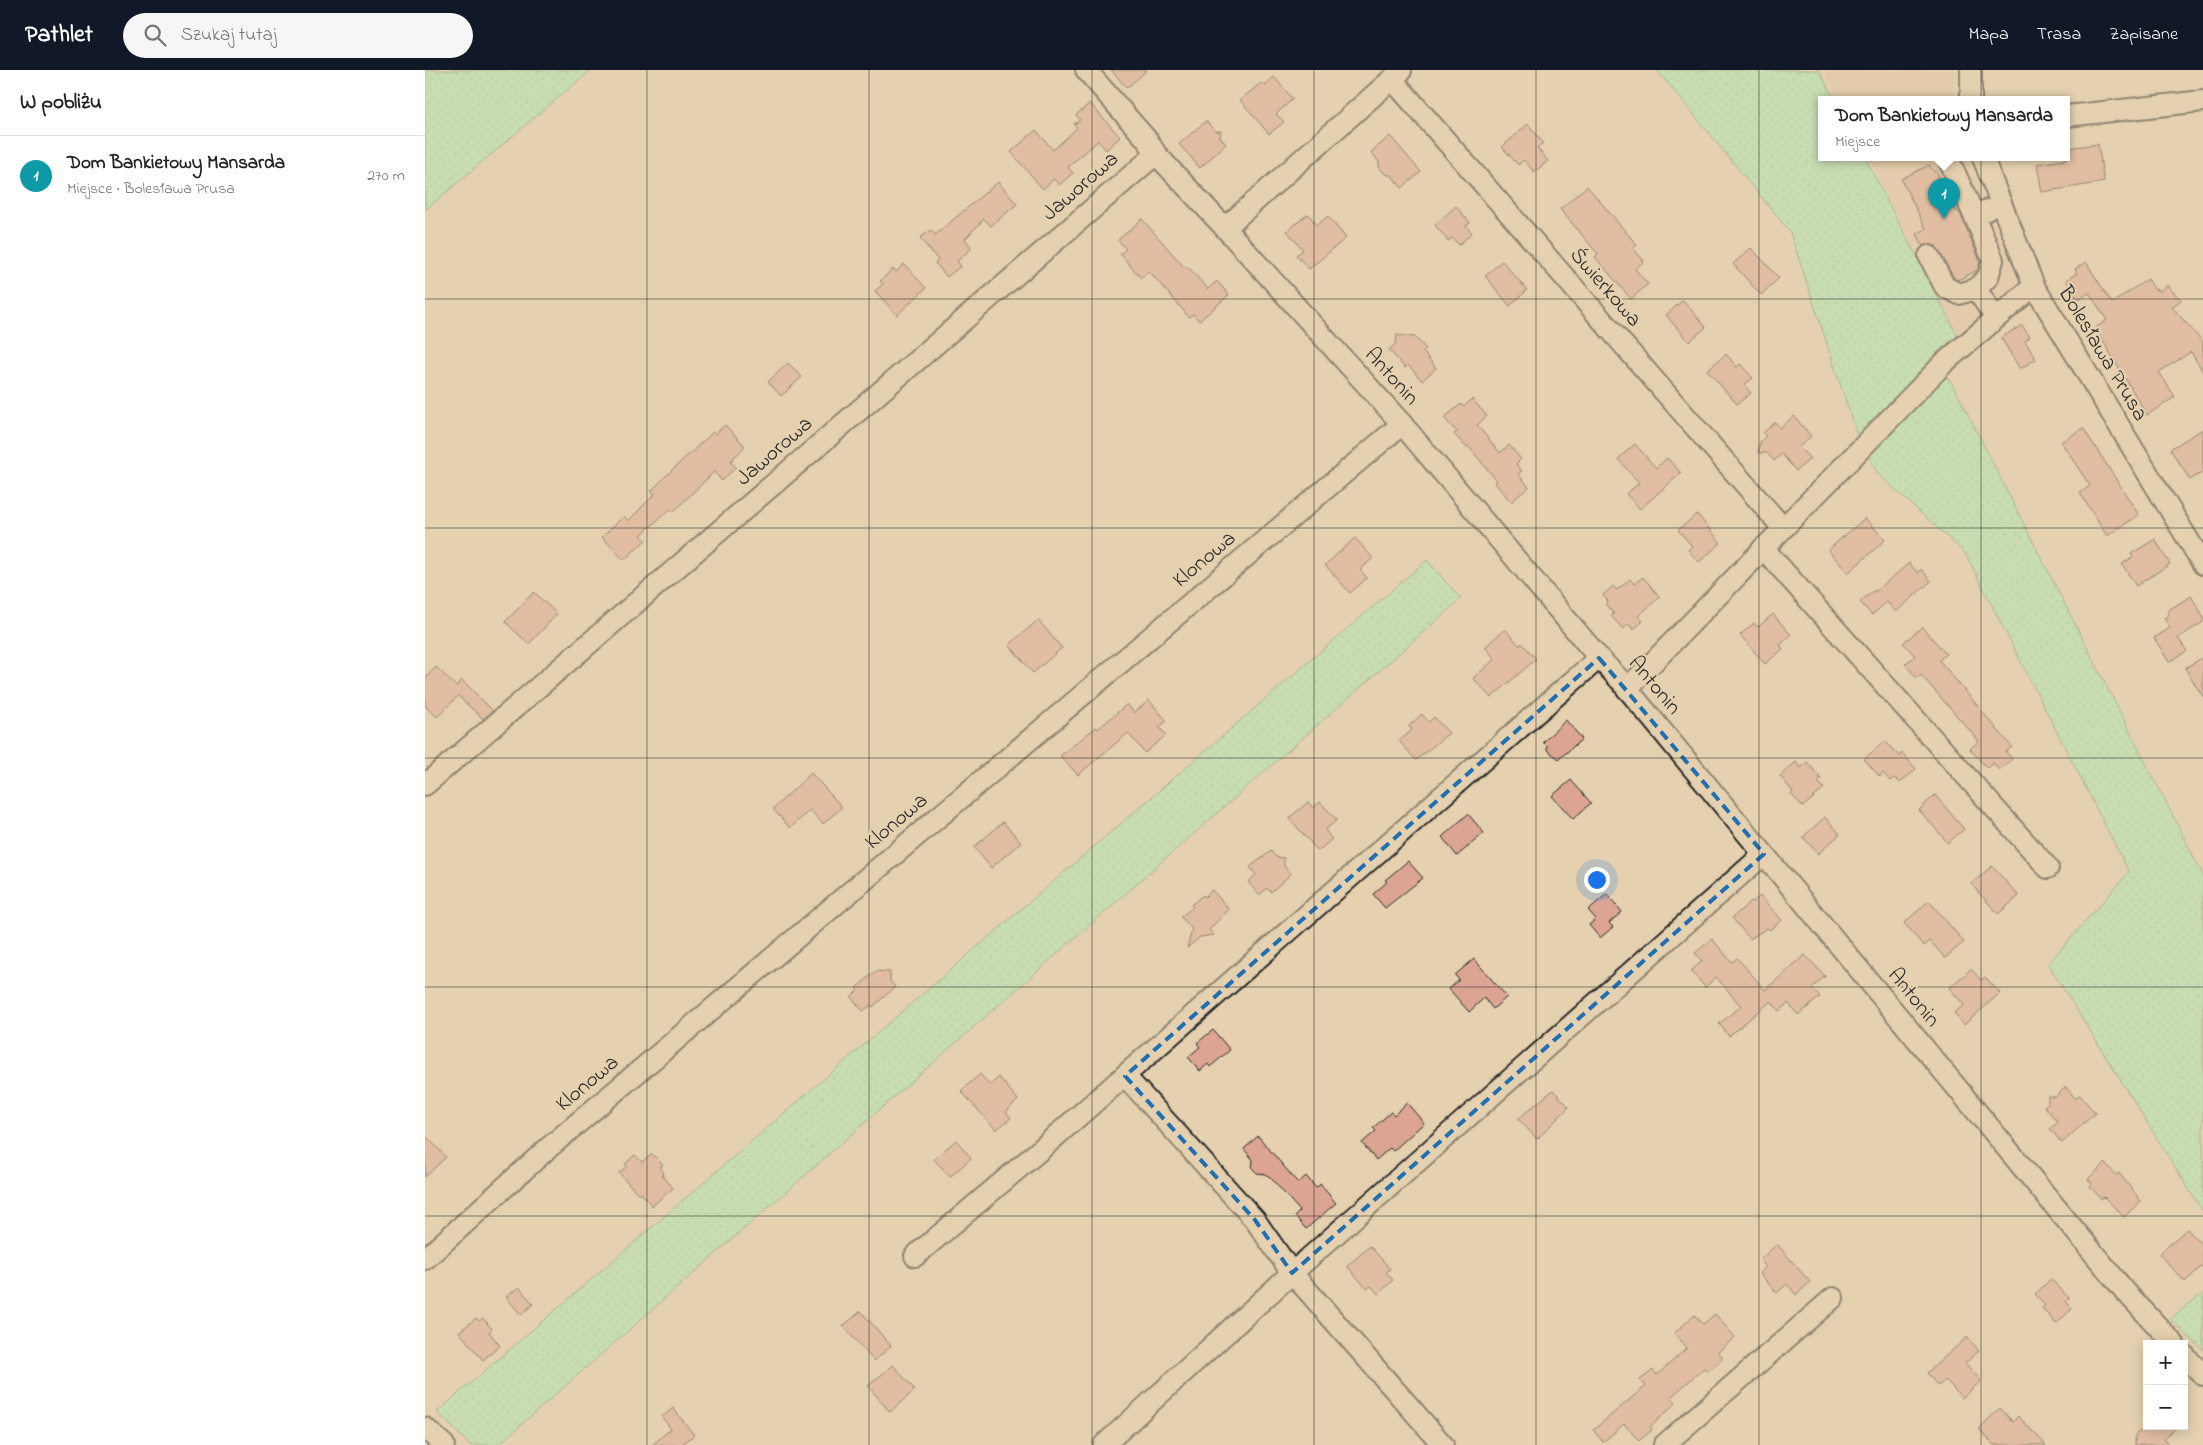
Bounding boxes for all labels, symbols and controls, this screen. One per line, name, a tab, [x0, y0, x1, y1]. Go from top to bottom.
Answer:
search box	[123, 13, 473, 58]
text: Pathlet	[25, 18, 93, 53]
icon: search	[141, 21, 169, 49]
text: Szukaj tutaj	[181, 22, 276, 49]
text: Mapa	[1969, 22, 2009, 48]
text: Trasa	[2037, 22, 2081, 48]
text: Zapisane	[2109, 22, 2178, 48]
text: W pobliżu	[20, 88, 102, 118]
popup	[1818, 96, 2070, 161]
text: Dom Bankietowy Mansarda	[1835, 103, 2053, 130]
text: Miejsce	[1835, 130, 1880, 154]
street label: Jaworowa	[1035, 144, 1127, 230]
text: Dom Bankietowy Mansarda	[67, 150, 285, 177]
text: 1	[33, 164, 39, 188]
text: 270 m	[367, 164, 405, 188]
text: Miejsce · Bolesława Prusa	[67, 177, 235, 201]
pin: 1	[1928, 178, 1960, 219]
street label: Świerkowa	[1561, 241, 1649, 335]
street label: Bolesława Prusa	[2048, 279, 2155, 428]
street label: Antonin	[1356, 341, 1426, 413]
street label: Jaworowa	[729, 409, 821, 495]
street label: Klonowa	[1166, 524, 1244, 596]
street label: Antonin	[1620, 649, 1688, 723]
street label: Klonowa	[858, 786, 936, 858]
your location	[1584, 867, 1610, 893]
street label: Antonin	[1879, 961, 1947, 1035]
street label: Klonowa	[549, 1048, 627, 1120]
map controls	[2143, 1340, 2188, 1430]
button: +	[2143, 1340, 2188, 1385]
button: −	[2143, 1385, 2188, 1430]

